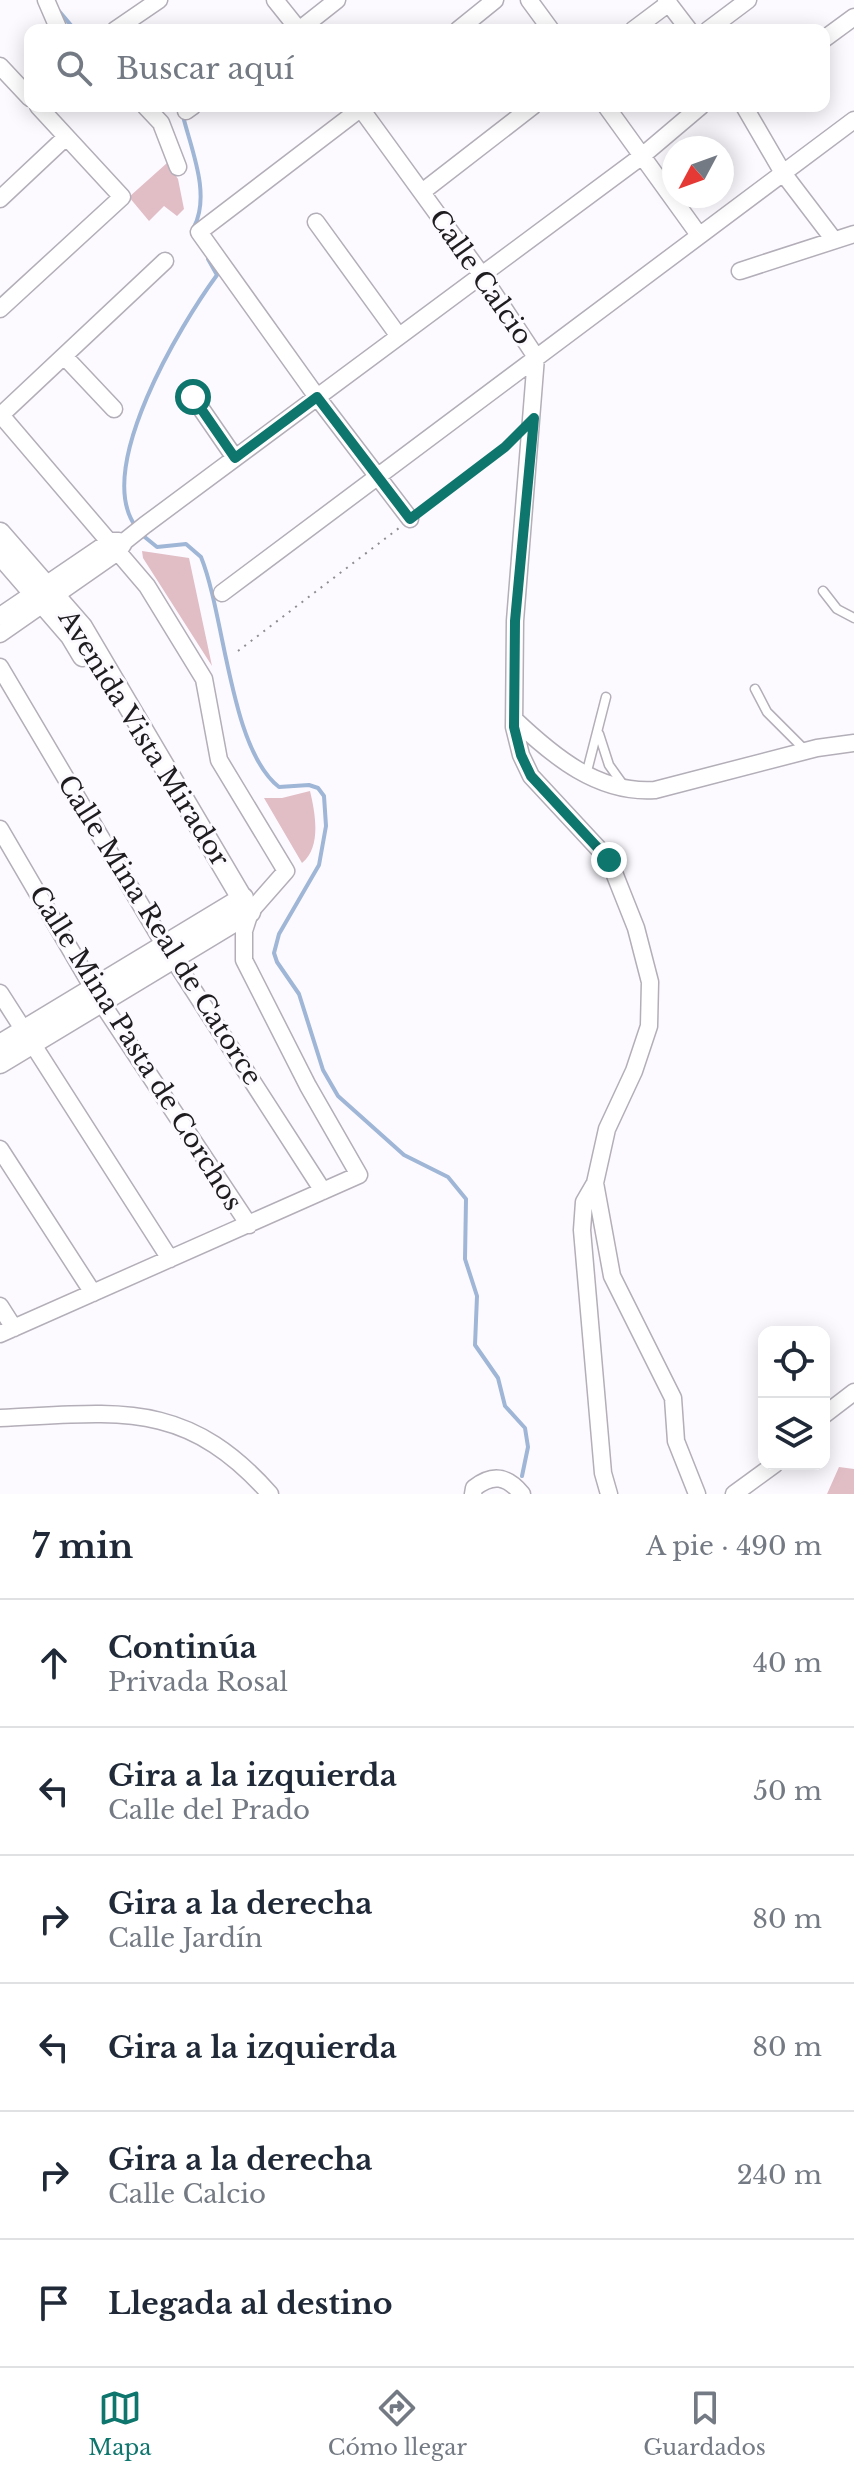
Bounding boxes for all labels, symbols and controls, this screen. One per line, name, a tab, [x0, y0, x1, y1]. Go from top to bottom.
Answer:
search box	[24, 24, 830, 112]
icon: search	[52, 46, 96, 90]
text: Buscar aquí	[116, 50, 294, 87]
north arrow	[662, 136, 734, 208]
street label: Calle Calcio	[423, 203, 539, 351]
route start	[175, 379, 211, 415]
street label: Avenida Vista Mirador	[51, 603, 237, 873]
street label: Calle Mina Real de Catorce	[51, 769, 269, 1091]
route end	[591, 842, 627, 878]
street label: Calle Mina Pasta de Corchos	[23, 880, 249, 1216]
map controls	[758, 1326, 830, 1470]
button: locate	[758, 1326, 830, 1398]
button: layers	[758, 1398, 830, 1470]
text: 7 min	[32, 1525, 133, 1567]
text: A pie · 490 m	[646, 1530, 822, 1562]
text: Continúa	[108, 1629, 257, 1666]
icon: ahead	[32, 1641, 76, 1685]
text: 40 m	[753, 1647, 822, 1679]
text: Privada Rosal	[108, 1666, 288, 1698]
text: Gira a la izquierda	[108, 1757, 397, 1794]
icon: left	[32, 1769, 76, 1813]
text: 50 m	[753, 1775, 822, 1807]
text: Calle del Prado	[108, 1794, 310, 1826]
text: Gira a la derecha	[108, 1885, 373, 1922]
icon: right	[32, 1897, 76, 1941]
text: 80 m	[752, 1903, 822, 1935]
text: Calle Jardín	[108, 1922, 263, 1954]
icon: left	[32, 2025, 76, 2069]
text: Gira a la izquierda	[108, 2029, 397, 2066]
text: 80 m	[752, 2031, 822, 2063]
text: Gira a la derecha	[108, 2141, 373, 2178]
icon: right	[32, 2153, 76, 2197]
text: 240 m	[737, 2159, 822, 2191]
text: Calle Calcio	[108, 2178, 266, 2210]
icon: arrive	[32, 2281, 76, 2325]
text: Llegada al destino	[108, 2285, 393, 2322]
tab: Mapa	[88, 2386, 151, 2461]
tab: Cómo llegar	[328, 2386, 467, 2461]
tab: Guardados	[643, 2386, 766, 2461]

